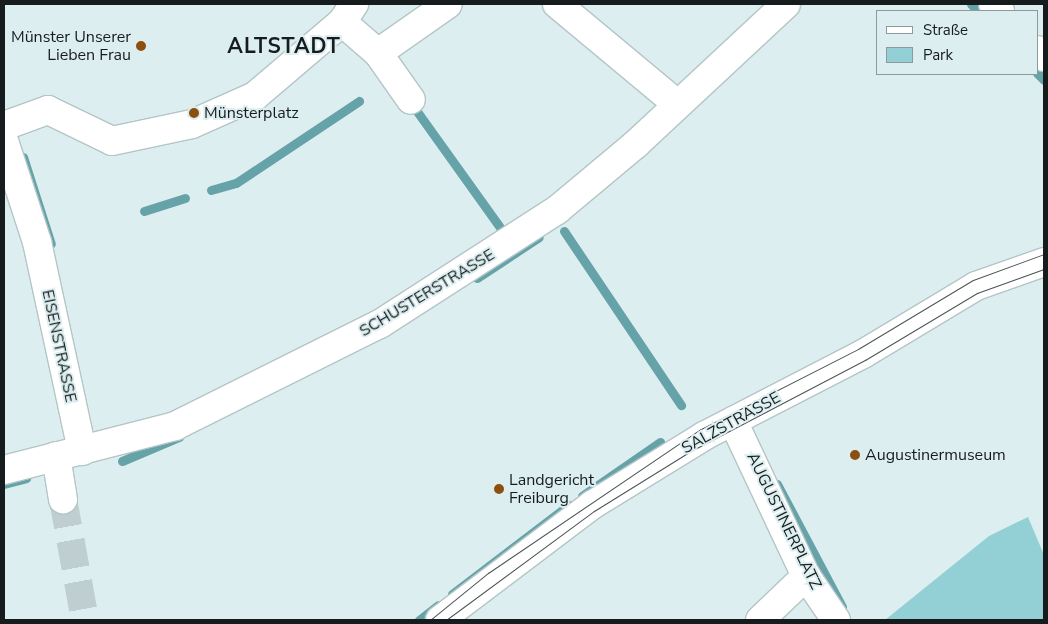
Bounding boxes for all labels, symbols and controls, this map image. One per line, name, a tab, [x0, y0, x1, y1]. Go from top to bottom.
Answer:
legend	[876, 10, 1038, 75]
text: Straße	[923, 20, 968, 40]
place label: Münster Unserer Lieben Frau	[11, 27, 131, 65]
district label: ALTSTADT	[226, 33, 342, 59]
marker: Münster Unserer Lieben Frau	[135, 40, 147, 52]
text: Park	[923, 45, 953, 65]
place label: Münsterplatz	[204, 103, 299, 123]
marker: Münsterplatz	[188, 107, 200, 119]
street label: SCHUSTERSTRASSE	[356, 245, 498, 341]
street label: EISENSTRASSE	[38, 288, 80, 404]
street label: SALZSTRASSE	[678, 388, 784, 458]
place label: Augustinermuseum	[865, 445, 1006, 465]
marker: Augustinermuseum	[849, 449, 861, 461]
street label: AUGUSTINERPLATZ	[743, 450, 825, 592]
place label: Landgericht Freiburg	[509, 470, 594, 508]
marker: Landgericht Freiburg	[493, 483, 505, 495]

